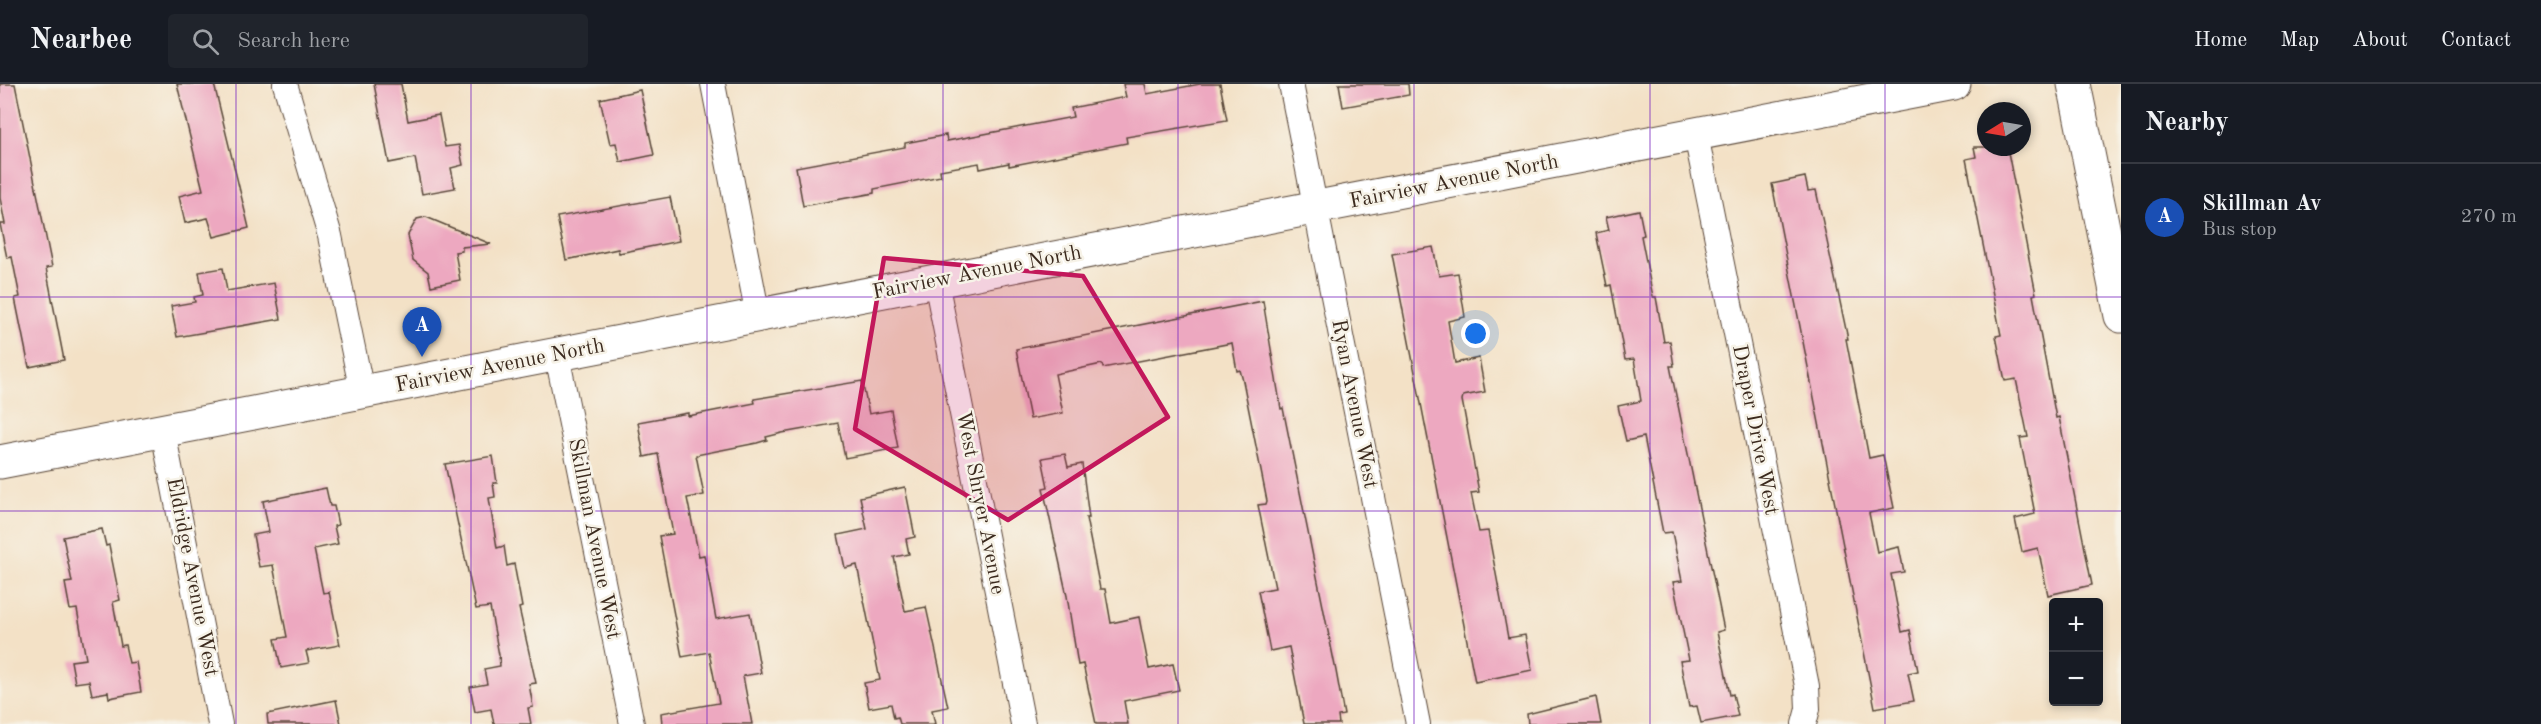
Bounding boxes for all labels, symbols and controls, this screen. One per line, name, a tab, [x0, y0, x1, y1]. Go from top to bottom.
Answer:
search box	[168, 14, 588, 68]
icon: search	[189, 25, 222, 58]
text: Nearbee	[30, 27, 132, 55]
text: Search here	[237, 30, 350, 52]
text: Home	[2194, 30, 2247, 51]
text: Map	[2280, 30, 2319, 51]
text: About	[2352, 30, 2408, 51]
text: Contact	[2441, 30, 2511, 51]
north arrow	[1977, 102, 2031, 156]
text: Nearby	[2145, 110, 2229, 136]
street label: Fairview Avenue North	[1348, 151, 1560, 213]
text: Skillman Av	[2202, 193, 2322, 215]
text: A	[2157, 207, 2172, 227]
text: 270 m	[2461, 207, 2517, 227]
text: Bus stop	[2202, 220, 2277, 240]
street label: Fairview Avenue North	[871, 242, 1083, 304]
pin: A	[402, 308, 442, 357]
street label: Ryan Avenue West	[1327, 317, 1381, 491]
your location	[1461, 319, 1490, 348]
street label: Fairview Avenue North	[394, 335, 606, 397]
street label: Draper Drive West	[1728, 343, 1782, 517]
street label: West Shryer Avenue	[952, 409, 1008, 597]
street label: Skillman Avenue West	[564, 437, 624, 641]
street label: Eldridge Avenue West	[162, 476, 222, 678]
map controls	[2049, 598, 2103, 706]
button: +	[2049, 598, 2103, 652]
button: −	[2049, 652, 2103, 706]

